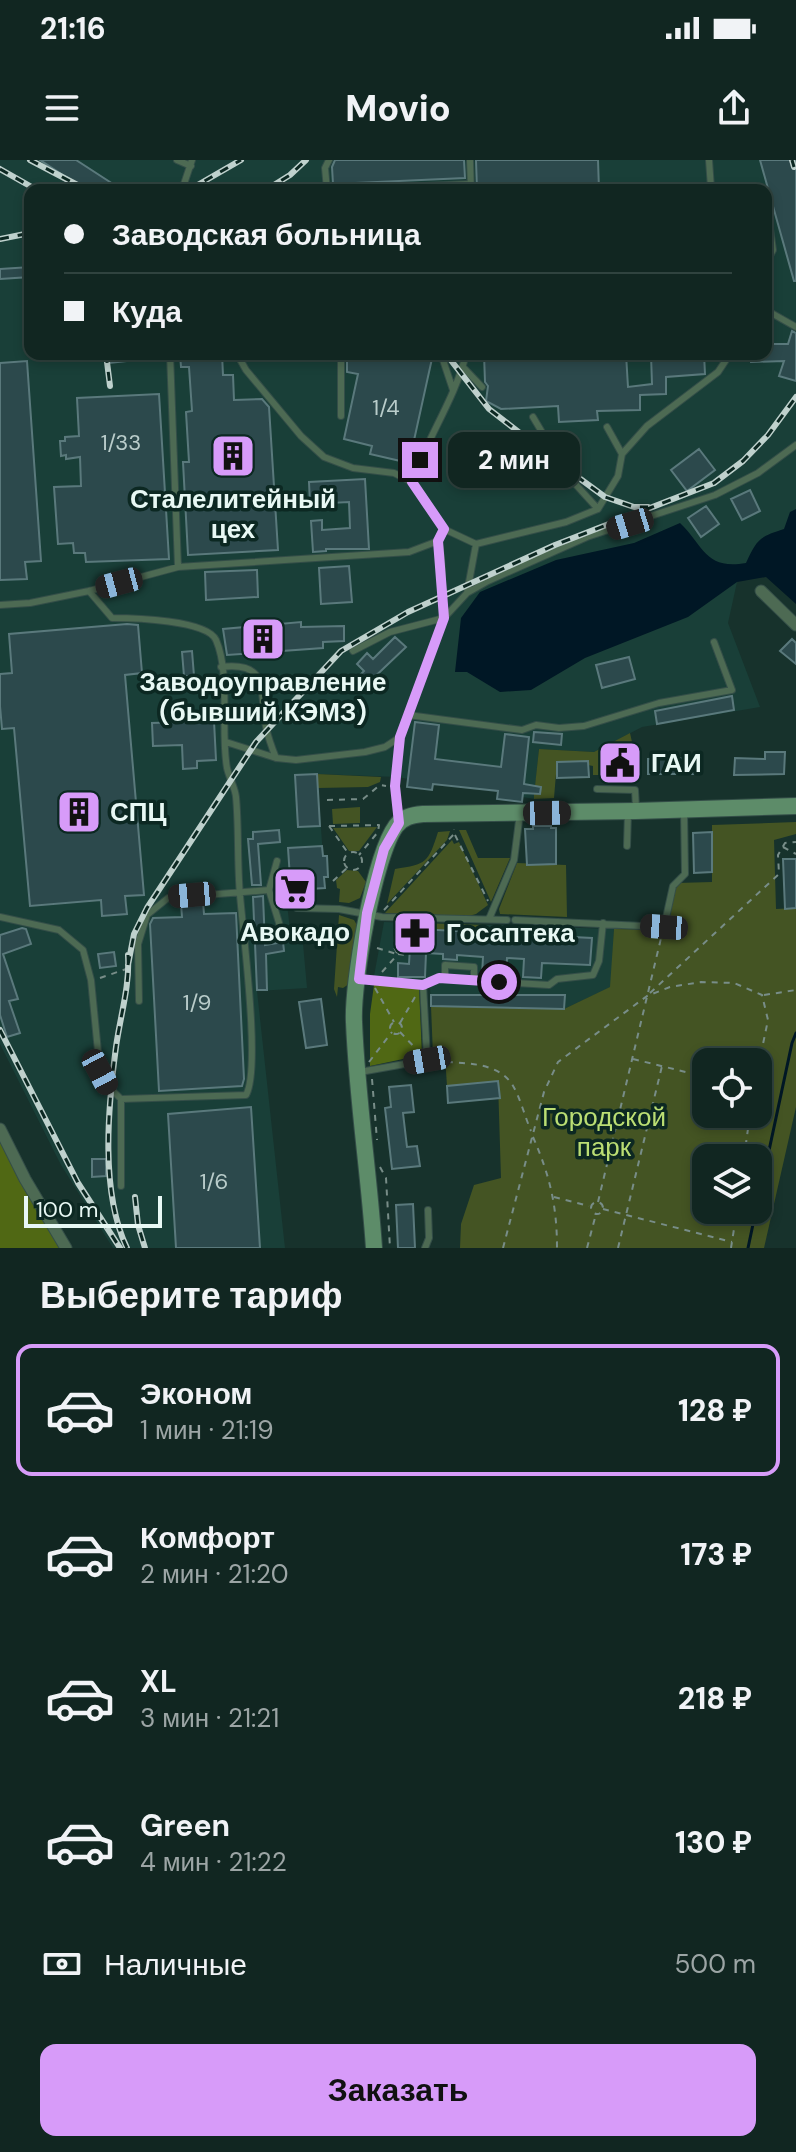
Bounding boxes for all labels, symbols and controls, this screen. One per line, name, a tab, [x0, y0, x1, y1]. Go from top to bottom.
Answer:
text: 21:16	[40, 9, 106, 48]
text: Movio	[345, 85, 451, 132]
icon: menu	[40, 86, 84, 130]
icon: share	[712, 86, 756, 130]
text: Заводская больница	[112, 215, 421, 254]
text: Куда	[112, 292, 182, 331]
house number: 1/4	[372, 393, 400, 422]
house number: 1/33	[101, 428, 141, 457]
building icon: Сталелитейный цех	[209, 432, 257, 480]
callout: 2 мин	[448, 432, 580, 488]
route end	[402, 442, 438, 478]
text: 2 мин	[478, 443, 550, 477]
place label: Сталелитейный цех	[130, 482, 336, 546]
car	[604, 506, 656, 542]
car	[93, 565, 145, 601]
building icon: Заводоуправление (бывший КЭМЗ)	[239, 615, 287, 663]
place label: Заводоуправление (бывший КЭМЗ)	[140, 665, 386, 729]
public building icon: ГАИ	[596, 739, 644, 787]
place label: ГАИ	[651, 746, 702, 780]
building icon: СПЦ	[55, 788, 103, 836]
place label: СПЦ	[110, 795, 166, 829]
car	[523, 801, 571, 825]
supermarket icon: Авокадо	[271, 865, 319, 913]
car	[167, 881, 217, 909]
pharmacy icon: Госаптека	[391, 909, 439, 957]
car	[639, 913, 689, 941]
place label: Авокадо	[240, 915, 350, 949]
place label: Госаптека	[446, 916, 575, 950]
route start	[481, 964, 517, 1000]
house number: 1/9	[183, 988, 211, 1017]
car	[401, 1044, 453, 1076]
car	[78, 1045, 122, 1099]
map controls	[692, 1048, 772, 1224]
button: locate	[692, 1048, 772, 1128]
park label: Городской парк	[542, 1100, 666, 1164]
button: layers	[692, 1144, 772, 1224]
house number: 1/6	[200, 1167, 228, 1196]
scale bar	[24, 1192, 162, 1228]
text: 100 m	[36, 1195, 98, 1224]
text: Выберите тариф	[40, 1272, 343, 1319]
icon: car	[44, 1374, 116, 1446]
text: Эконом	[140, 1374, 253, 1413]
text: 128 ₽	[678, 1391, 752, 1430]
text: 1 мин · 21:19	[140, 1413, 274, 1447]
icon: car	[44, 1518, 116, 1590]
text: Комфорт	[140, 1518, 275, 1557]
text: 173 ₽	[680, 1535, 752, 1574]
text: 2 мин · 21:20	[140, 1557, 288, 1591]
icon: car	[44, 1662, 116, 1734]
text: XL	[140, 1662, 177, 1701]
text: 218 ₽	[678, 1679, 752, 1718]
text: 3 мин · 21:21	[140, 1701, 279, 1735]
icon: car	[44, 1806, 116, 1878]
text: Green	[140, 1806, 230, 1845]
text: 130 ₽	[675, 1823, 752, 1862]
text: 4 мин · 21:22	[140, 1845, 287, 1879]
icon: cash	[40, 1942, 84, 1986]
text: Наличные	[104, 1945, 247, 1984]
text: 500 m	[674, 1947, 756, 1981]
button: Заказать	[40, 2044, 756, 2136]

